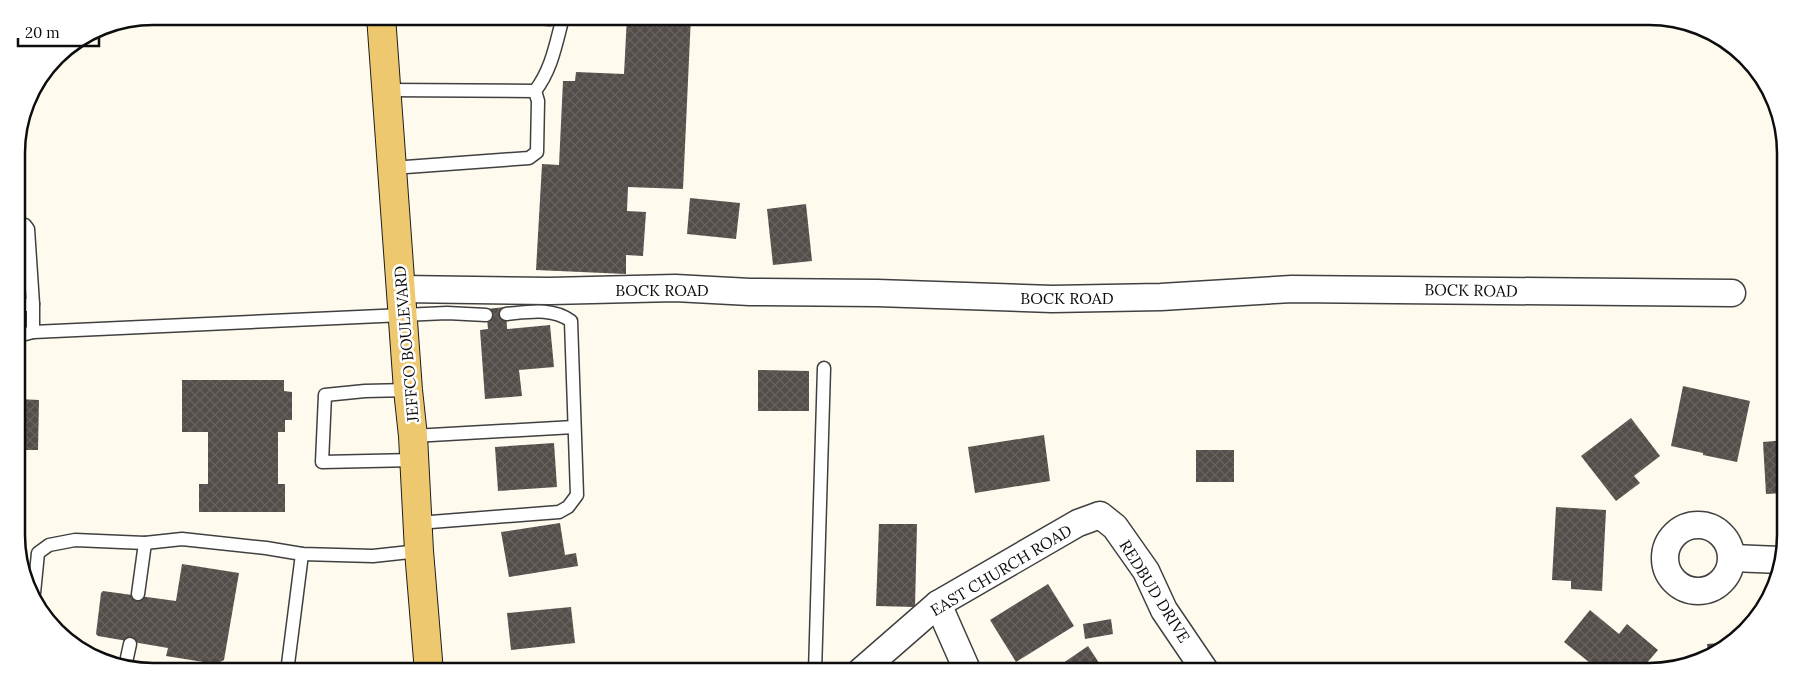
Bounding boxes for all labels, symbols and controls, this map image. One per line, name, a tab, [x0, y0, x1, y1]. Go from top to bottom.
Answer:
scale bar	[18, 15, 99, 47]
text: 20 m	[25, 23, 60, 42]
street label: JEFFCO BOULEVARD	[389, 265, 423, 424]
street label: BOCK ROAD	[1424, 279, 1518, 301]
street label: BOCK ROAD	[615, 280, 709, 300]
street label: BOCK ROAD	[1020, 288, 1114, 308]
street label: EAST CHURCH ROAD	[927, 520, 1075, 620]
street label: REDBUD DRIVE	[1115, 536, 1195, 646]

